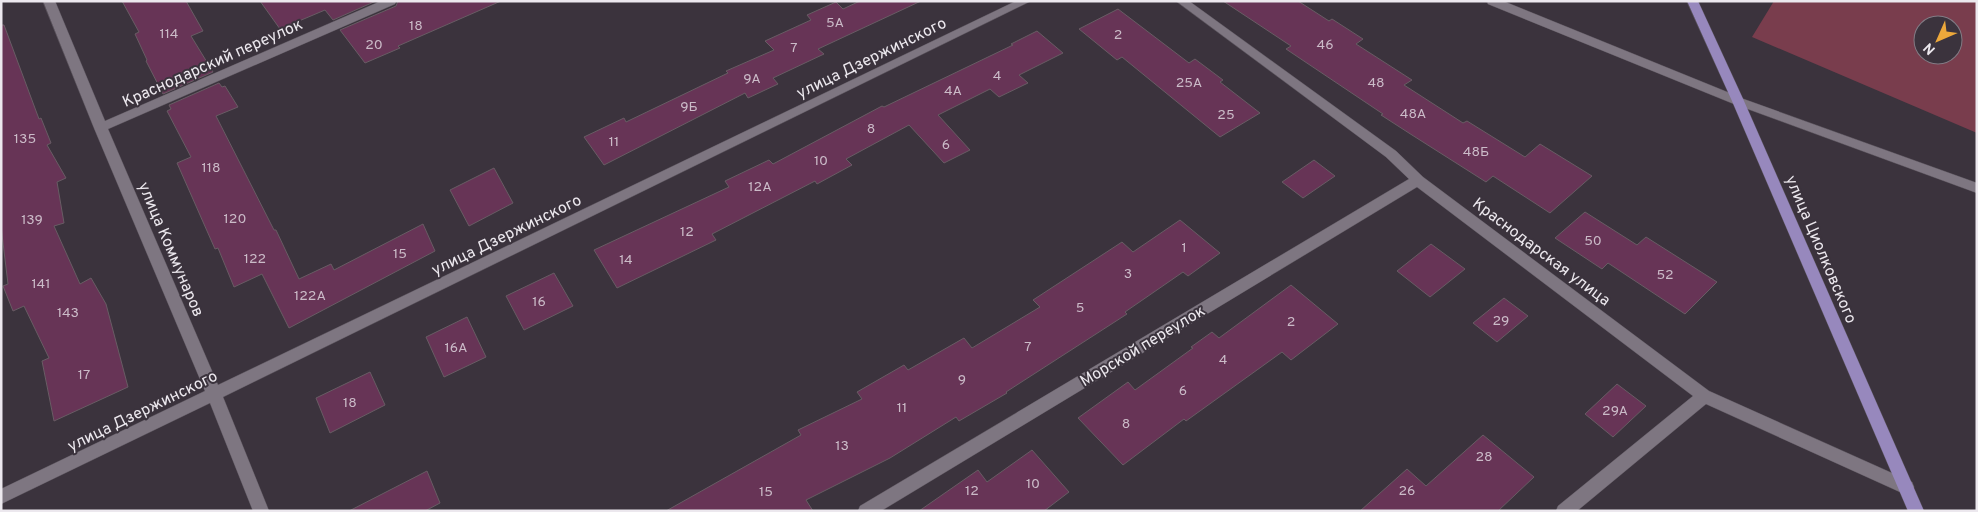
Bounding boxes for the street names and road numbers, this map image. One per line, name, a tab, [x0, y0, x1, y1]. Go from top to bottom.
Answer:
street label: улица Дзержинского	[794, 14, 950, 104]
street label: Краснодарский переулок	[120, 15, 306, 113]
street label: улица Циолковского	[1780, 173, 1860, 327]
street label: улица Коммунаров	[133, 179, 208, 320]
street label: улица Дзержинского	[429, 191, 585, 281]
street label: Краснодарская улица	[1468, 194, 1614, 311]
street label: Морской переулок	[1077, 301, 1209, 392]
street label: улица Дзержинского	[65, 367, 221, 457]

